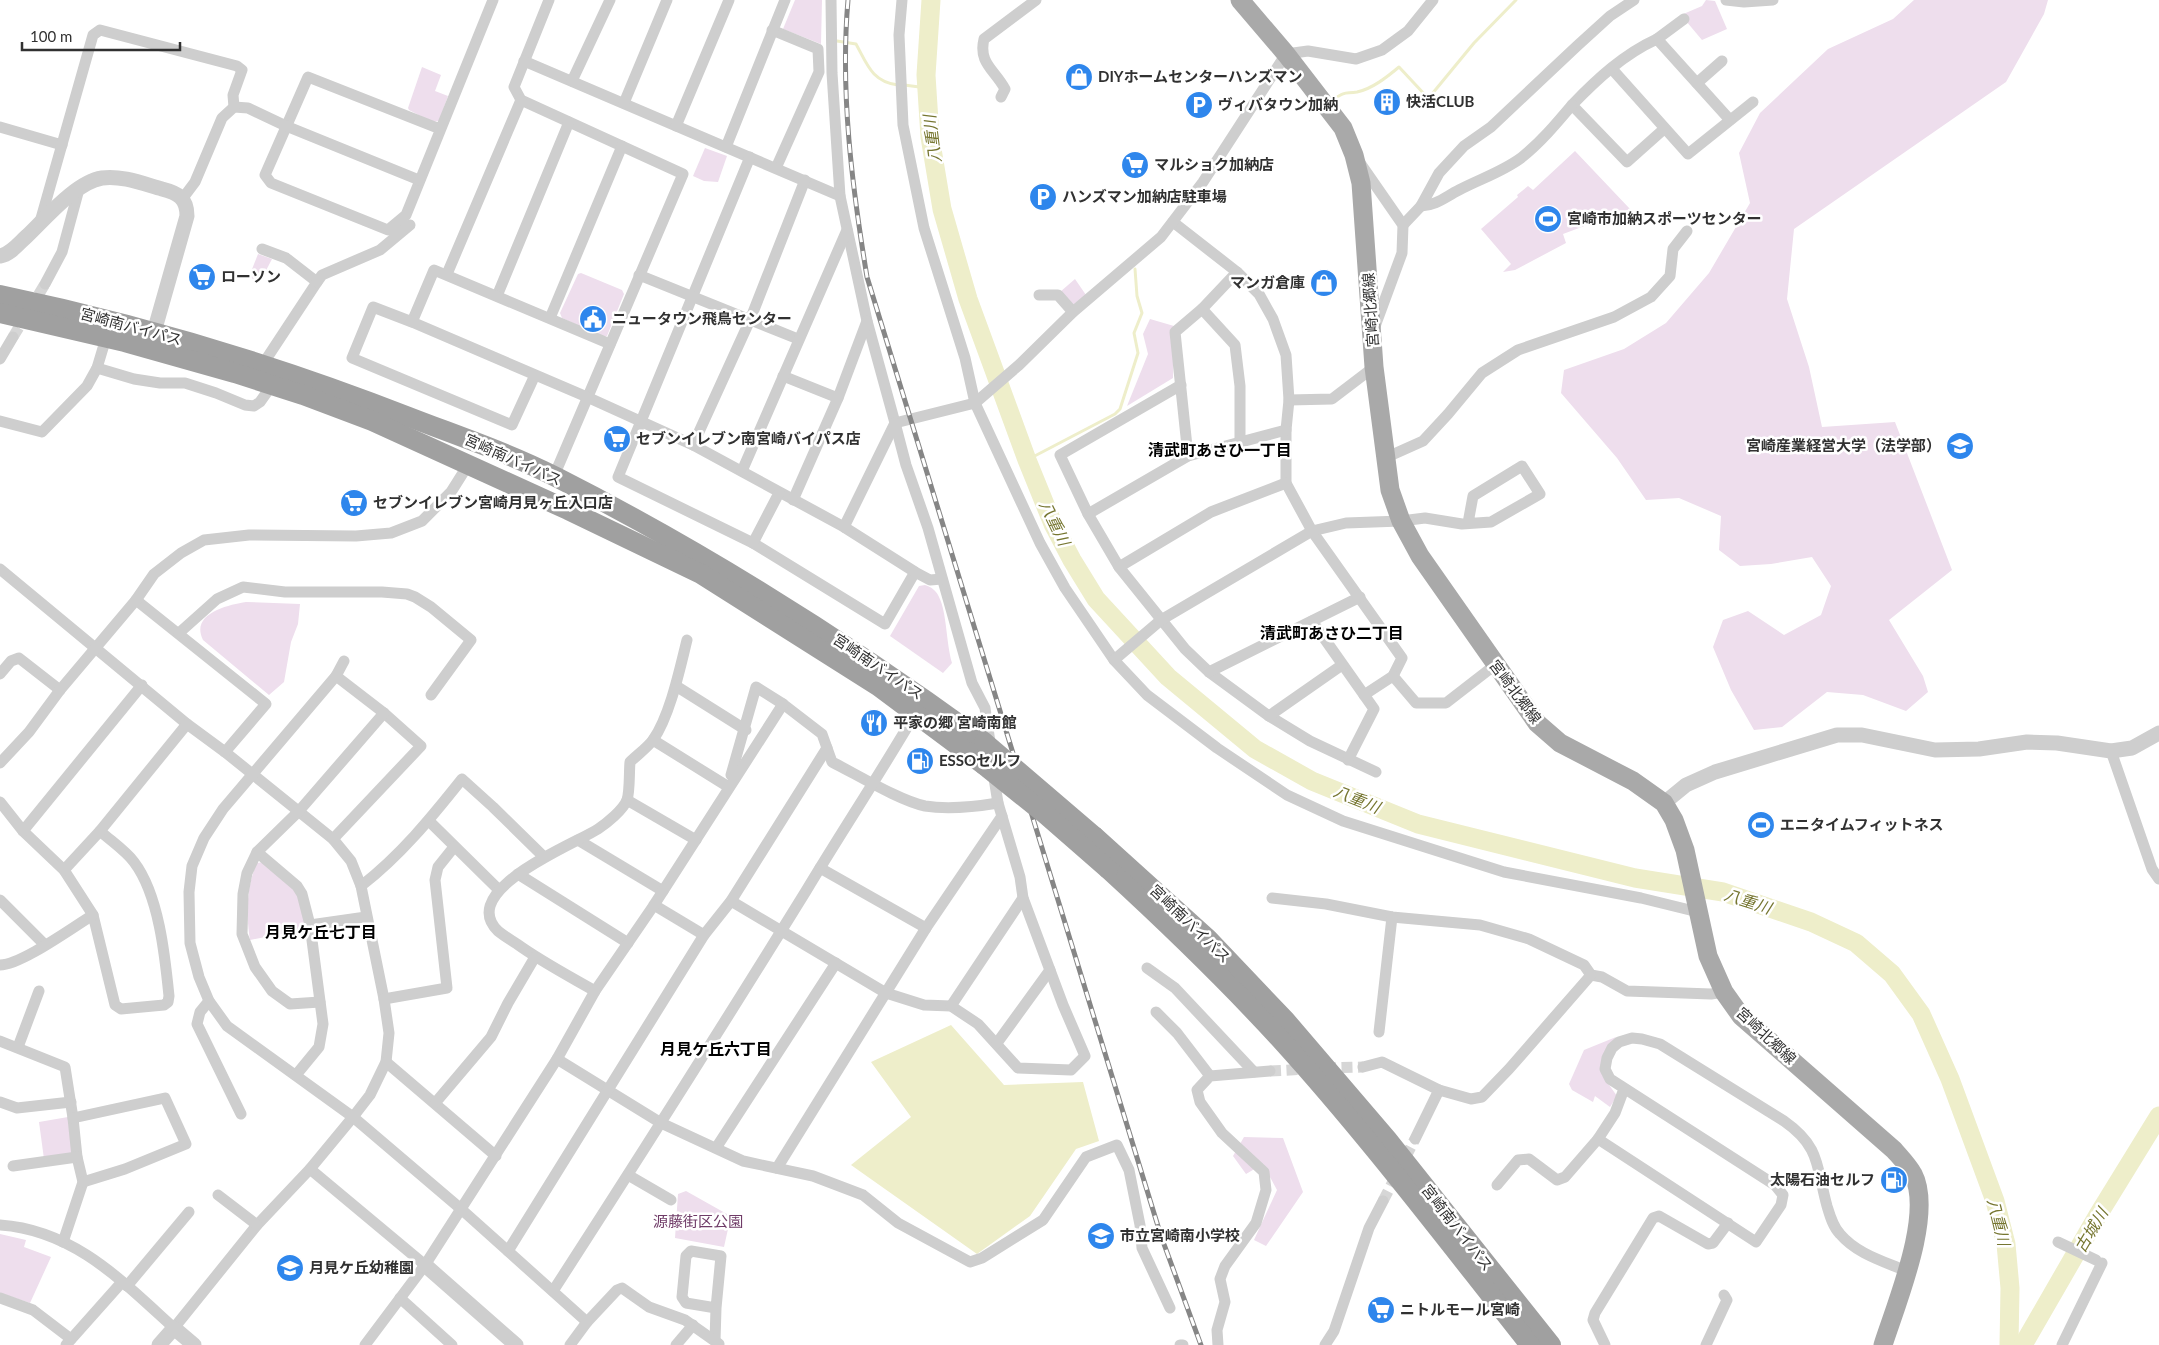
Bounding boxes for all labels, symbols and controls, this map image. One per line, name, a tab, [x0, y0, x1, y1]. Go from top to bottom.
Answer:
scale bar	[22, 20, 180, 52]
text: 100 m	[30, 27, 72, 45]
shop icon: DIYホームセンターハンズマン	[1064, 62, 1094, 92]
place label: DIYホームセンターハンズマン	[1098, 67, 1303, 85]
building icon: 快活CLUB	[1372, 87, 1402, 117]
parking icon: ヴィバタウン加納	[1184, 90, 1214, 120]
place label: 快活CLUB	[1406, 92, 1475, 110]
place label: ヴィバタウン加納	[1218, 95, 1338, 113]
water label: 八重川	[919, 112, 944, 164]
supermarket icon: マルショク加納店	[1120, 150, 1150, 180]
place label: マルショク加納店	[1154, 155, 1274, 173]
parking icon: ハンズマン加納店駐車場	[1028, 182, 1058, 212]
place label: ハンズマン加納店駐車場	[1062, 187, 1227, 205]
sports icon: 宮崎市加納スポーツセンター	[1533, 204, 1563, 234]
place label: 宮崎市加納スポーツセンター	[1567, 209, 1762, 227]
supermarket icon: ローソン	[187, 262, 217, 292]
place label: ローソン	[221, 267, 281, 285]
shop icon: マンガ倉庫	[1309, 268, 1339, 298]
street label: 宮崎北郷線	[1358, 272, 1382, 348]
place label: マンガ倉庫	[1230, 273, 1305, 291]
street label: 宮崎南バイパス	[78, 304, 184, 348]
public building icon: ニュータウン飛鳥センター	[578, 304, 608, 334]
place label: ニュータウン飛鳥センター	[612, 309, 792, 327]
supermarket icon: セブンイレブン南宮崎バイパス店	[602, 424, 632, 454]
place label: セブンイレブン南宮崎バイパス店	[636, 429, 861, 447]
street label: 宮崎南バイパス	[462, 430, 565, 489]
school or university icon: 宮崎産業経営大学（法学部）	[1945, 431, 1975, 461]
place label: 宮崎産業経営大学（法学部）	[1746, 436, 1941, 454]
district label: 清武町あさひ一丁目	[1148, 440, 1292, 459]
supermarket icon: セブンイレブン宮崎月見ヶ丘入口店	[339, 488, 369, 518]
place label: セブンイレブン宮崎月見ヶ丘入口店	[373, 493, 613, 511]
water label: 八重川	[1036, 497, 1075, 550]
district label: 清武町あさひ二丁目	[1260, 623, 1404, 642]
street label: 宮崎南バイパス	[830, 629, 927, 703]
street label: 宮崎北郷線	[1486, 656, 1546, 727]
restaurant icon: 平家の郷 宮崎南館	[859, 708, 889, 738]
place label: 平家の郷 宮崎南館	[893, 713, 1017, 731]
fuel station icon: ESSOセルフ	[905, 746, 935, 776]
place label: ESSOセルフ	[939, 751, 1021, 769]
water label: 八重川	[1331, 781, 1385, 817]
sports icon: エニタイムフィットネス	[1746, 810, 1776, 840]
place label: エニタイムフィットネス	[1780, 815, 1944, 833]
street label: 宮崎南バイパス	[1147, 880, 1235, 966]
water label: 八重川	[1722, 884, 1776, 918]
district label: 月見ケ丘七丁目	[265, 922, 377, 941]
street label: 宮崎北郷線	[1733, 1003, 1800, 1067]
district label: 月見ケ丘六丁目	[660, 1039, 772, 1058]
fuel station icon: 太陽石油セルフ	[1879, 1165, 1909, 1195]
place label: 太陽石油セルフ	[1770, 1170, 1875, 1188]
street label: 宮崎南バイパス	[1418, 1181, 1497, 1274]
water label: 八重川	[1984, 1196, 2015, 1249]
water label: 古城川	[2070, 1203, 2112, 1255]
park label: 源藤街区公園	[653, 1212, 743, 1230]
school or university icon: 市立宮崎南小学校	[1086, 1221, 1116, 1251]
place label: 市立宮崎南小学校	[1120, 1226, 1240, 1244]
school or university icon: 月見ケ丘幼稚園	[275, 1253, 305, 1283]
place label: 月見ケ丘幼稚園	[309, 1258, 414, 1276]
supermarket icon: ニトルモール宮崎	[1366, 1295, 1396, 1325]
place label: ニトルモール宮崎	[1400, 1300, 1520, 1318]

